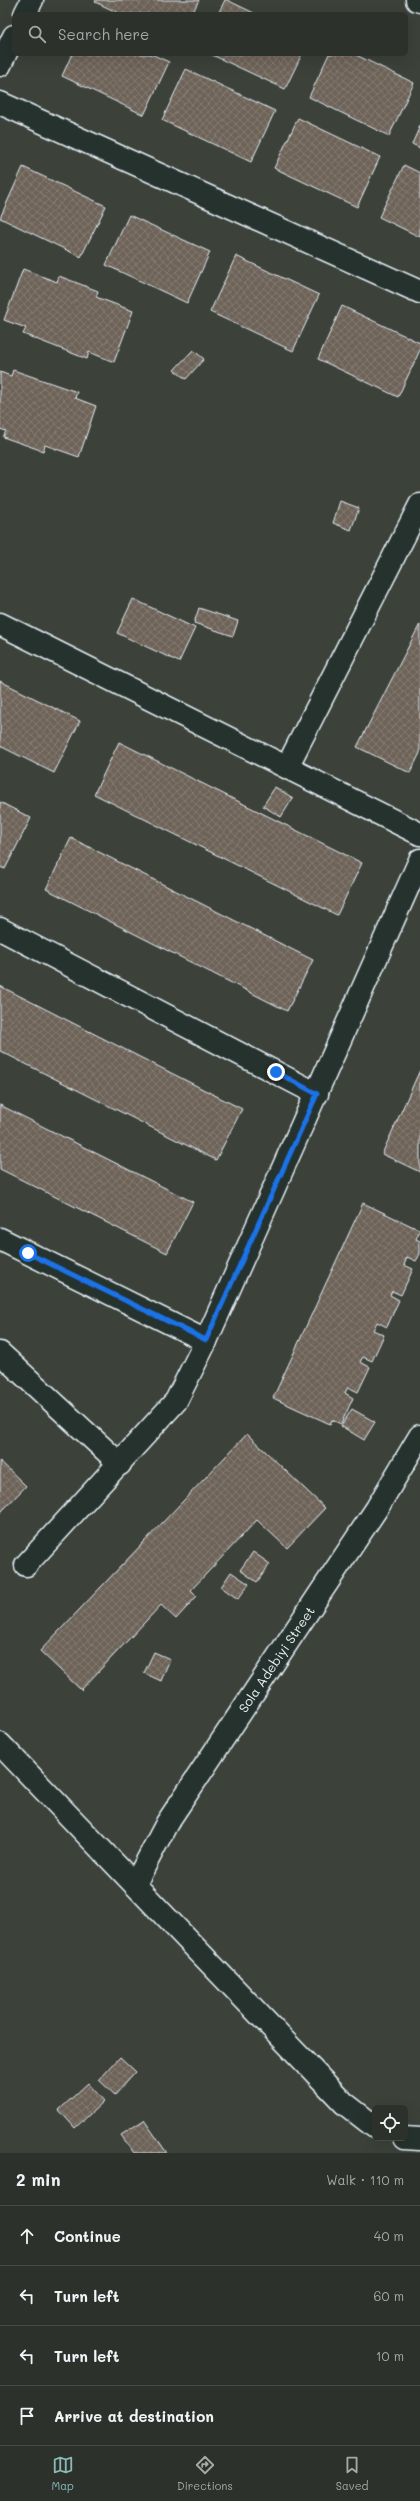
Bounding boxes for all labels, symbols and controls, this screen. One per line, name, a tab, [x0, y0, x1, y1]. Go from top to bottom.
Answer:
search box	[12, 12, 408, 56]
icon: search	[26, 23, 48, 45]
text: Search here	[58, 24, 149, 44]
route end	[267, 1063, 285, 1081]
route start	[19, 1244, 37, 1262]
street label: Sola Adebiyi Street	[234, 1602, 318, 1715]
map controls	[372, 2105, 408, 2141]
button: locate	[372, 2105, 408, 2141]
text: 2 min	[16, 2168, 61, 2190]
text: Walk · 110 m	[326, 2171, 404, 2188]
icon: ahead	[16, 2225, 38, 2247]
text: Continue	[54, 2226, 121, 2246]
text: 40 m	[374, 2227, 404, 2244]
icon: left	[16, 2285, 38, 2307]
text: Turn left	[54, 2286, 119, 2306]
text: 60 m	[374, 2287, 404, 2304]
icon: left	[16, 2345, 38, 2367]
text: Turn left	[54, 2346, 119, 2366]
text: 10 m	[376, 2347, 404, 2364]
icon: arrive	[16, 2405, 38, 2427]
text: Arrive at destination	[54, 2406, 214, 2426]
tab: Map	[52, 2454, 74, 2493]
tab: Directions	[177, 2454, 233, 2493]
tab: Saved	[336, 2454, 368, 2493]

